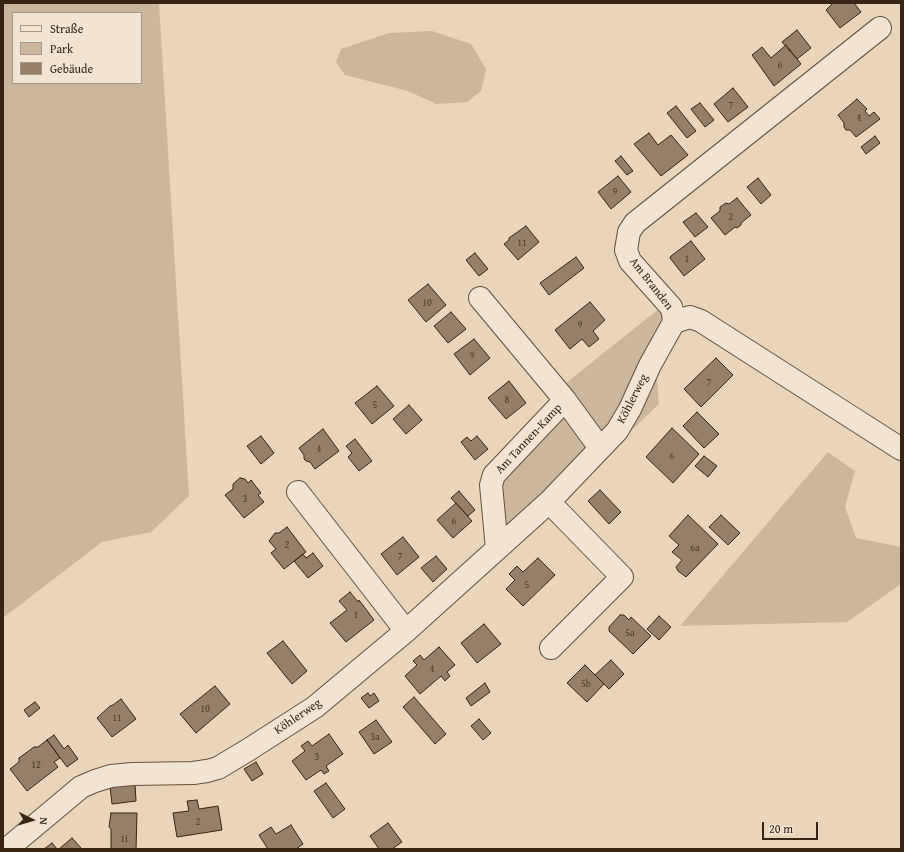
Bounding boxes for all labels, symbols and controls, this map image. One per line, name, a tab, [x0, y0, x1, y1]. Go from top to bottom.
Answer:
legend	[12, 12, 142, 84]
text: Straße	[50, 20, 83, 37]
text: Park	[50, 40, 73, 57]
house number: 6	[778, 59, 782, 71]
text: Gebäude	[50, 60, 93, 77]
house number: 7	[729, 99, 733, 111]
house number: 4	[857, 112, 861, 124]
house number: 9	[613, 186, 617, 198]
house number: 2	[729, 211, 733, 223]
house number: 11	[517, 237, 527, 249]
house number: 1	[685, 253, 689, 265]
street label: Am Branden	[626, 255, 676, 313]
house number: 10	[422, 297, 432, 309]
house number: 9	[578, 319, 582, 331]
house number: 9	[470, 350, 474, 362]
street label: Köhlerweg	[614, 372, 652, 426]
house number: 7	[707, 376, 711, 388]
house number: 8	[505, 394, 509, 406]
house number: 5	[373, 399, 377, 411]
street label: Am Tannen-Kamp	[493, 401, 565, 477]
house number: 4	[317, 443, 321, 455]
house number: 6	[670, 450, 674, 462]
house number: 3	[243, 493, 247, 505]
house number: 6	[452, 515, 456, 527]
house number: 2	[285, 539, 289, 551]
house number: 6a	[690, 542, 700, 554]
house number: 7	[398, 550, 402, 562]
house number: 5	[525, 579, 529, 591]
house number: 1	[354, 609, 358, 621]
house number: 5a	[625, 627, 635, 639]
house number: 4	[430, 663, 434, 675]
house number: 5b	[581, 678, 591, 690]
street label: Köhlerweg	[272, 696, 324, 738]
house number: 10	[200, 703, 210, 715]
house number: 11	[112, 712, 122, 724]
house number: 3a	[370, 731, 380, 743]
house number: 3	[315, 751, 319, 763]
house number: 12	[31, 759, 41, 771]
north arrow	[12, 800, 52, 840]
scale bar	[764, 814, 820, 840]
house number: 2	[196, 816, 200, 828]
text: N	[36, 817, 52, 825]
text: 20 m	[769, 820, 793, 837]
house number: 1i	[120, 833, 128, 845]

